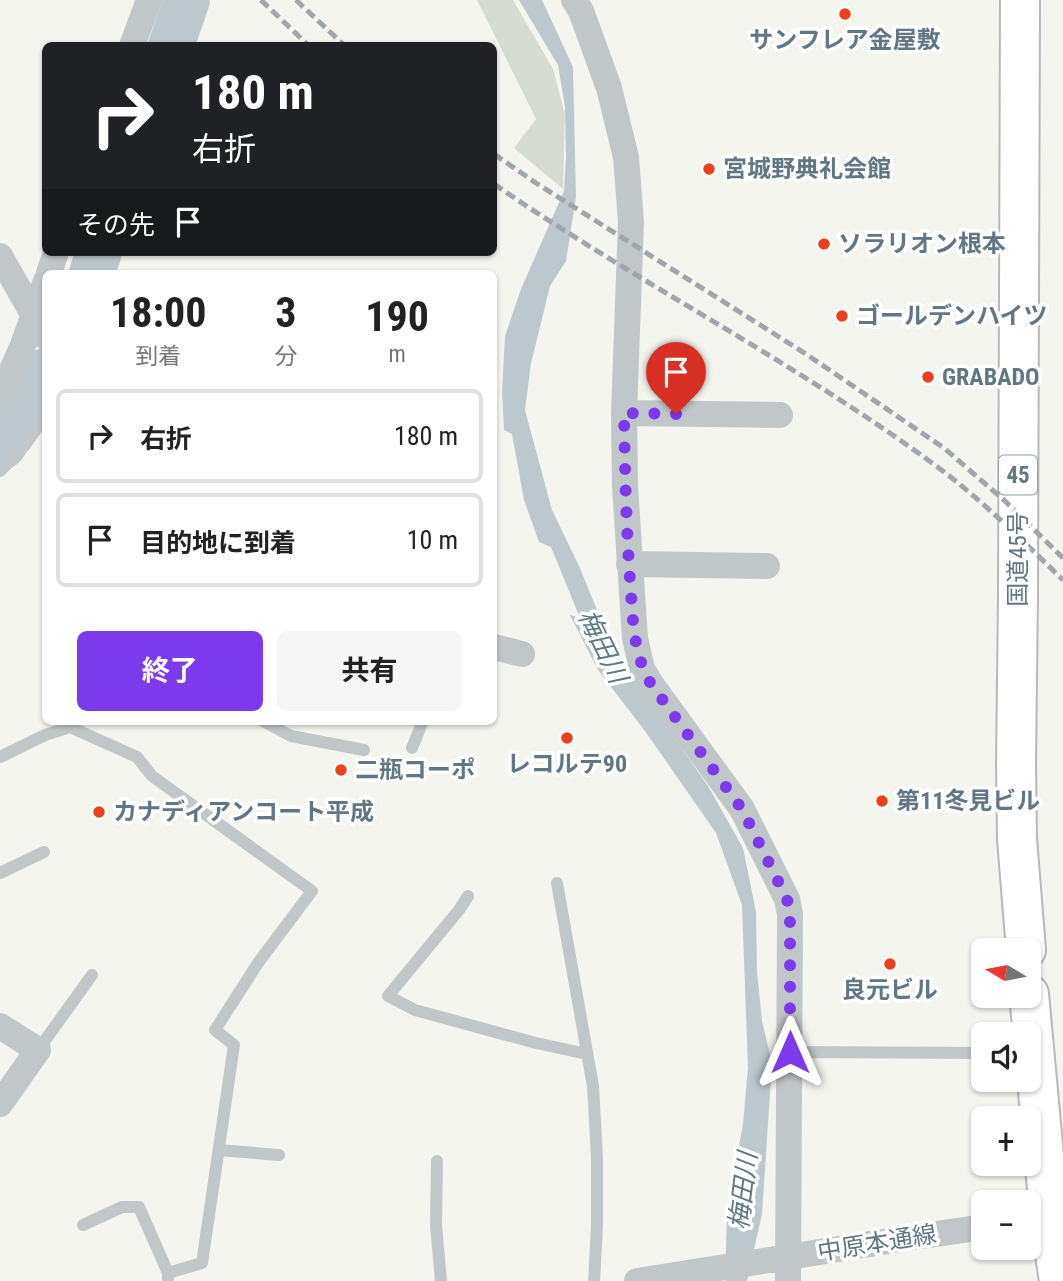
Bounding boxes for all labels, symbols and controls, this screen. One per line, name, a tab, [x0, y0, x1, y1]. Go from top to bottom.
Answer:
marker: サンフレア金屋敷	[837, 6, 853, 22]
place label: サンフレア金屋敷	[749, 26, 941, 54]
text: 180 m	[192, 64, 314, 121]
icon: right	[77, 70, 168, 161]
text: 右折	[192, 130, 256, 168]
place label: 宮城野典礼会館	[723, 155, 891, 183]
marker: 宮城野典礼会館	[701, 161, 717, 177]
icon: arrive	[169, 203, 207, 241]
text: その先	[77, 210, 155, 240]
place label: ソラリオン根本	[838, 230, 1006, 258]
marker: ソラリオン根本	[816, 236, 832, 252]
text: 18:00	[110, 288, 206, 337]
text: 3	[275, 288, 296, 337]
text: 190	[365, 292, 429, 341]
place label: ゴールデンハイツ	[856, 302, 1048, 330]
marker: ゴールデンハイツ	[834, 308, 850, 324]
text: m	[388, 341, 406, 368]
pin	[646, 342, 706, 414]
text: 到着	[135, 343, 181, 370]
text: 分	[274, 343, 297, 370]
icon: arrive	[657, 353, 695, 391]
place label: GRABADO	[942, 363, 1040, 391]
marker: GRABADO	[920, 369, 936, 385]
icon: right	[81, 417, 119, 455]
text: 180 m	[394, 421, 458, 451]
text: 右折	[140, 424, 192, 454]
road number: 45	[999, 456, 1037, 495]
street label: 国道45号	[1004, 511, 1032, 607]
icon: arrive	[81, 521, 119, 559]
text: 10 m	[407, 525, 458, 555]
text: 目的地に到着	[140, 528, 296, 558]
water label: 梅田川	[572, 604, 635, 690]
button: 終了	[77, 631, 263, 711]
button: 共有	[277, 631, 462, 711]
marker: レコルテ90	[559, 730, 575, 746]
place label: レコルテ90	[507, 750, 627, 778]
place label: 二瓶コーポ	[355, 756, 475, 784]
marker: 二瓶コーポ	[333, 762, 349, 778]
place label: 第11冬見ビル	[896, 787, 1040, 815]
marker: 第11冬見ビル	[874, 793, 890, 809]
place label: カナディアンコート平成	[113, 798, 374, 826]
marker: カナディアンコート平成	[91, 804, 107, 820]
north arrow	[971, 938, 1041, 1008]
map controls	[971, 938, 1041, 1260]
marker: 良元ビル	[882, 956, 898, 972]
place label: 良元ビル	[842, 976, 938, 1004]
position arrow	[753, 1015, 827, 1089]
button: sound	[971, 1022, 1041, 1092]
button: +	[971, 1106, 1041, 1176]
water label: 梅田川	[723, 1147, 763, 1232]
button: −	[971, 1190, 1041, 1260]
street label: 中原本通線	[816, 1220, 938, 1266]

